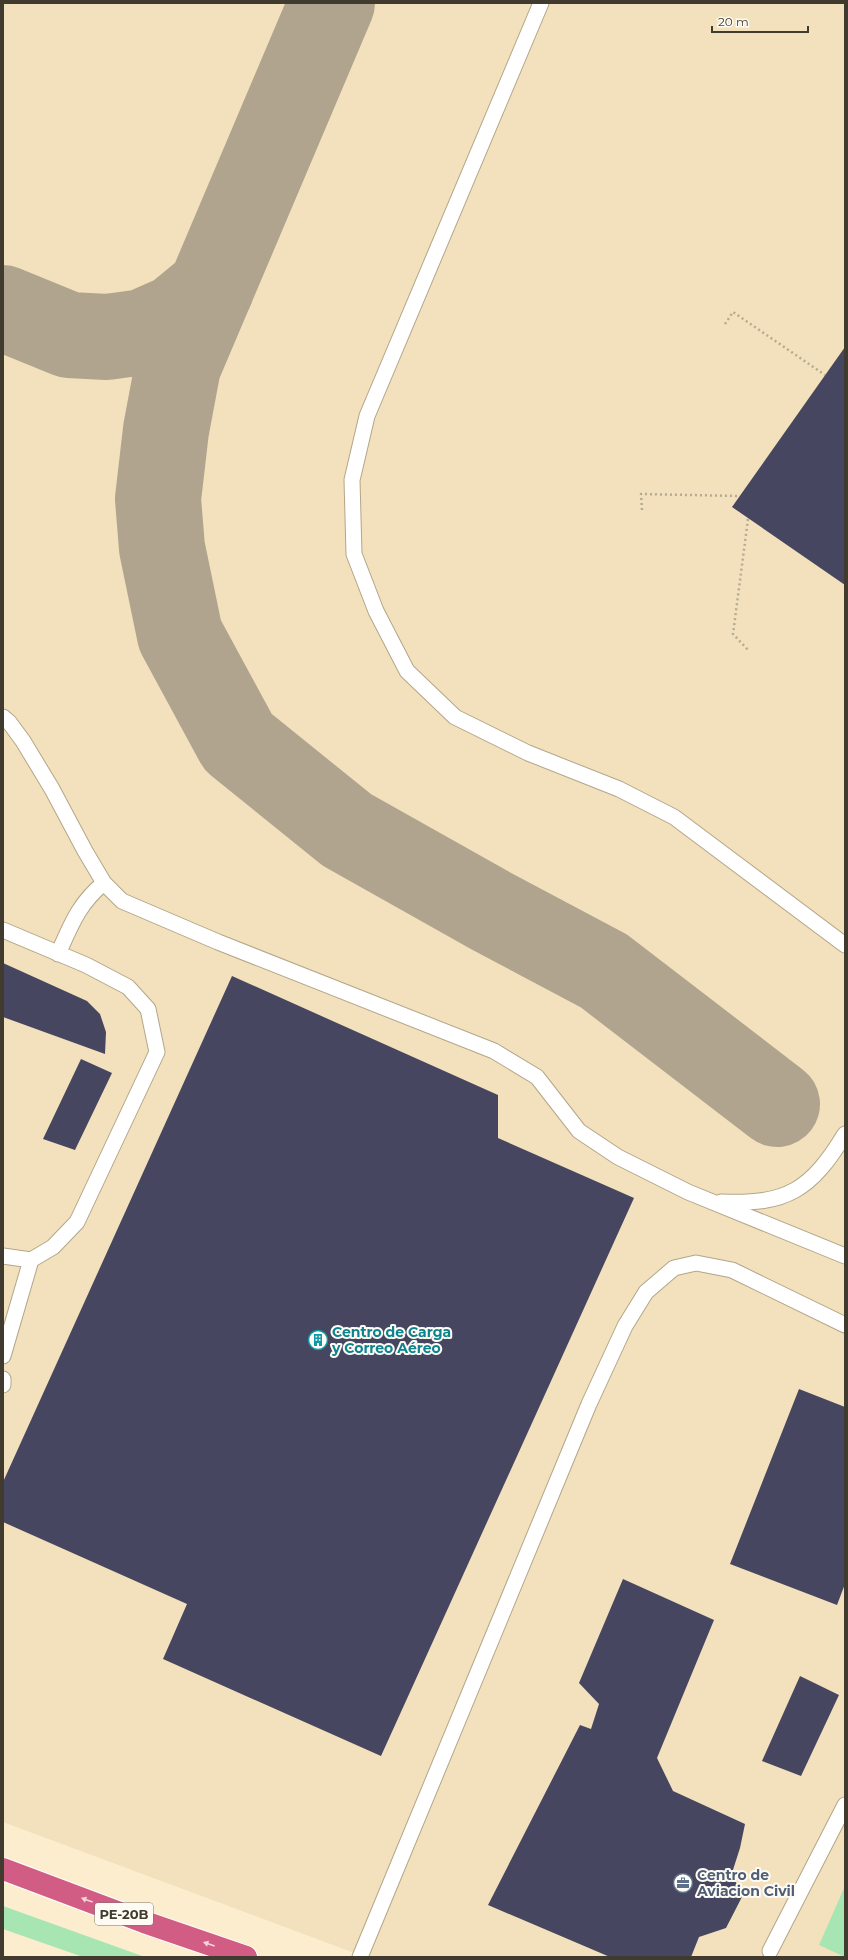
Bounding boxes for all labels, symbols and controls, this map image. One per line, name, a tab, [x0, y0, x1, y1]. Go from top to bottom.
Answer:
scale bar	[712, 8, 808, 34]
text: 20 m	[718, 14, 749, 29]
place label: Centro de Carga y Correo Aéreo	[331, 1323, 451, 1357]
building icon: Centro de Carga y Correo Aéreo	[307, 1329, 329, 1351]
place label: Centro de Aviacion Civil	[696, 1866, 795, 1900]
office icon: Centro de Aviacion Civil	[672, 1872, 694, 1894]
one-way arrow	[80, 1897, 92, 1903]
road number: PE-20B	[95, 1903, 153, 1925]
one-way arrow	[203, 1941, 215, 1947]

